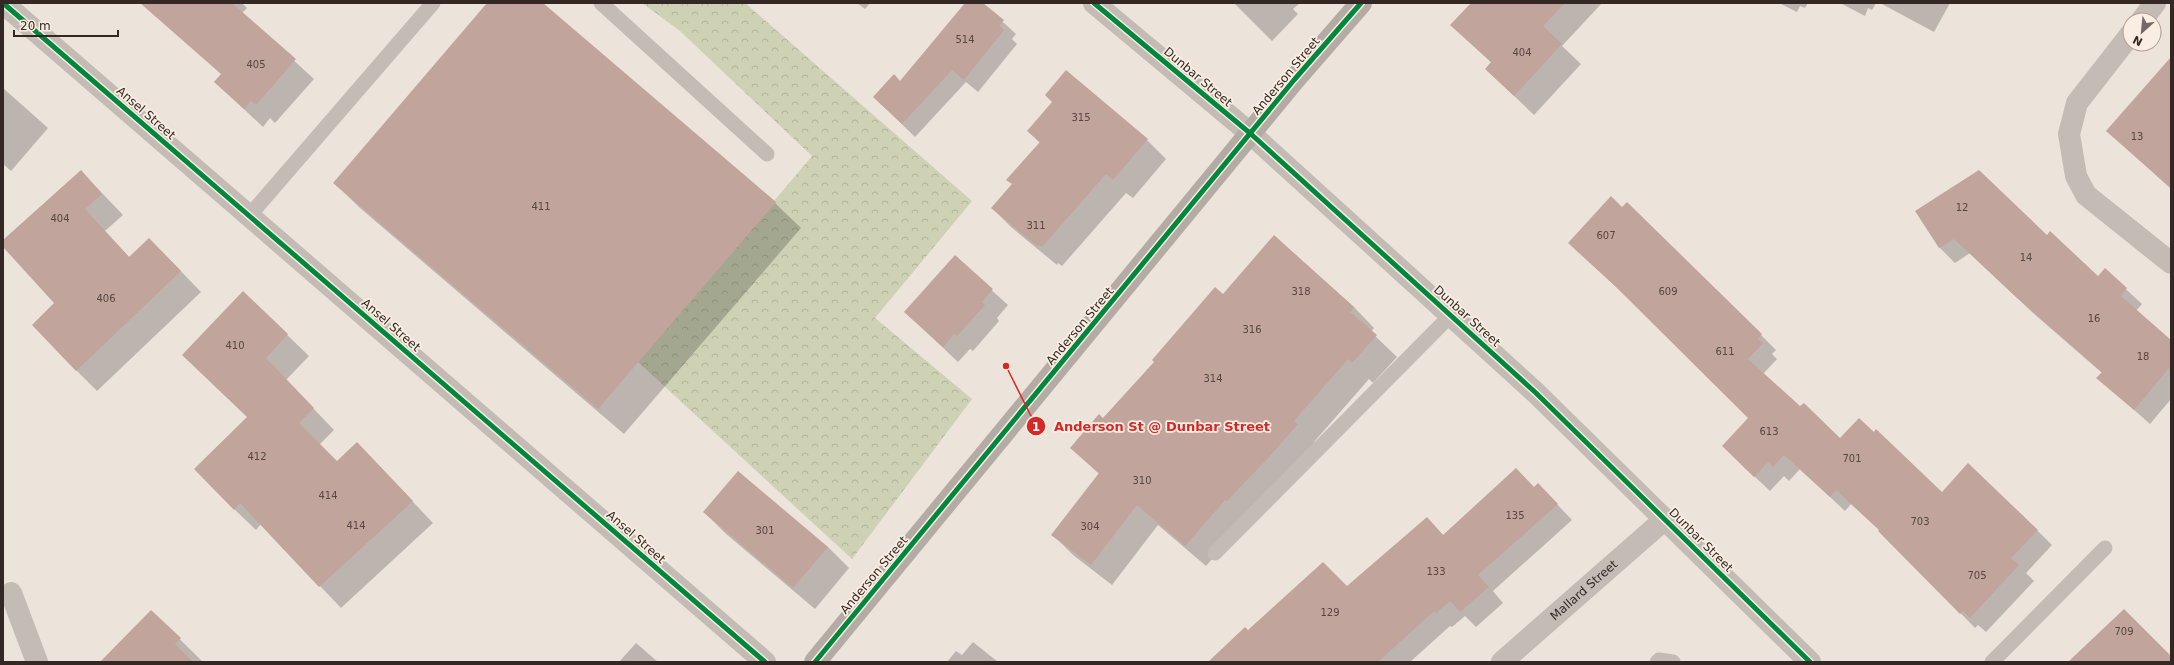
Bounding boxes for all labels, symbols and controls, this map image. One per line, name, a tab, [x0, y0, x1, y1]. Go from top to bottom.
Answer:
scale bar	[14, 12, 118, 38]
north arrow	[2122, 12, 2162, 52]
text: 20 m	[20, 19, 51, 33]
text: N	[2131, 33, 2145, 48]
house number: 514	[955, 34, 975, 45]
street label: Anderson Street	[1249, 34, 1323, 118]
street label: Dunbar Street	[1161, 44, 1235, 110]
house number: 404	[1512, 47, 1532, 58]
house number: 405	[246, 59, 266, 70]
street label: Ansel Street	[114, 84, 178, 142]
house number: 315	[1071, 112, 1091, 123]
house number: 13	[2131, 131, 2143, 142]
house number: 411	[531, 201, 551, 212]
house number: 12	[1956, 202, 1968, 213]
house number: 404	[50, 213, 70, 224]
house number: 311	[1026, 220, 1046, 231]
house number: 607	[1596, 230, 1616, 241]
house number: 14	[2020, 252, 2032, 263]
street label: Dunbar Street	[1431, 282, 1503, 350]
street label: Anderson Street	[1043, 284, 1117, 368]
house number: 318	[1291, 286, 1311, 297]
house number: 609	[1658, 286, 1678, 297]
house number: 406	[96, 293, 116, 304]
street label: Ansel Street	[359, 296, 423, 354]
house number: 16	[2088, 313, 2100, 324]
house number: 316	[1242, 324, 1262, 335]
house number: 410	[225, 340, 245, 351]
house number: 611	[1715, 346, 1735, 357]
house number: 18	[2137, 351, 2149, 362]
house number: 314	[1203, 373, 1223, 384]
callout: Anderson St @ Dunbar Street	[1026, 414, 1278, 439]
text: Anderson St @ Dunbar Street	[1054, 419, 1270, 434]
text: 1	[1032, 420, 1040, 434]
house number: 613	[1759, 426, 1779, 437]
house number: 412	[247, 451, 267, 462]
house number: 701	[1842, 453, 1862, 464]
house number: 310	[1132, 475, 1152, 486]
house number: 414	[318, 490, 338, 501]
street label: Dunbar Street	[1666, 505, 1736, 575]
street label: Ansel Street	[604, 508, 668, 566]
house number: 135	[1505, 510, 1525, 521]
house number: 703	[1910, 516, 1930, 527]
house number: 414	[346, 520, 366, 531]
house number: 304	[1080, 521, 1100, 532]
house number: 301	[755, 525, 775, 536]
street label: Anderson Street	[837, 533, 911, 617]
street label: Mallard Street	[1548, 557, 1621, 623]
house number: 133	[1426, 566, 1446, 577]
house number: 705	[1967, 570, 1987, 581]
house number: 129	[1320, 607, 1340, 618]
house number: 709	[2114, 626, 2134, 637]

